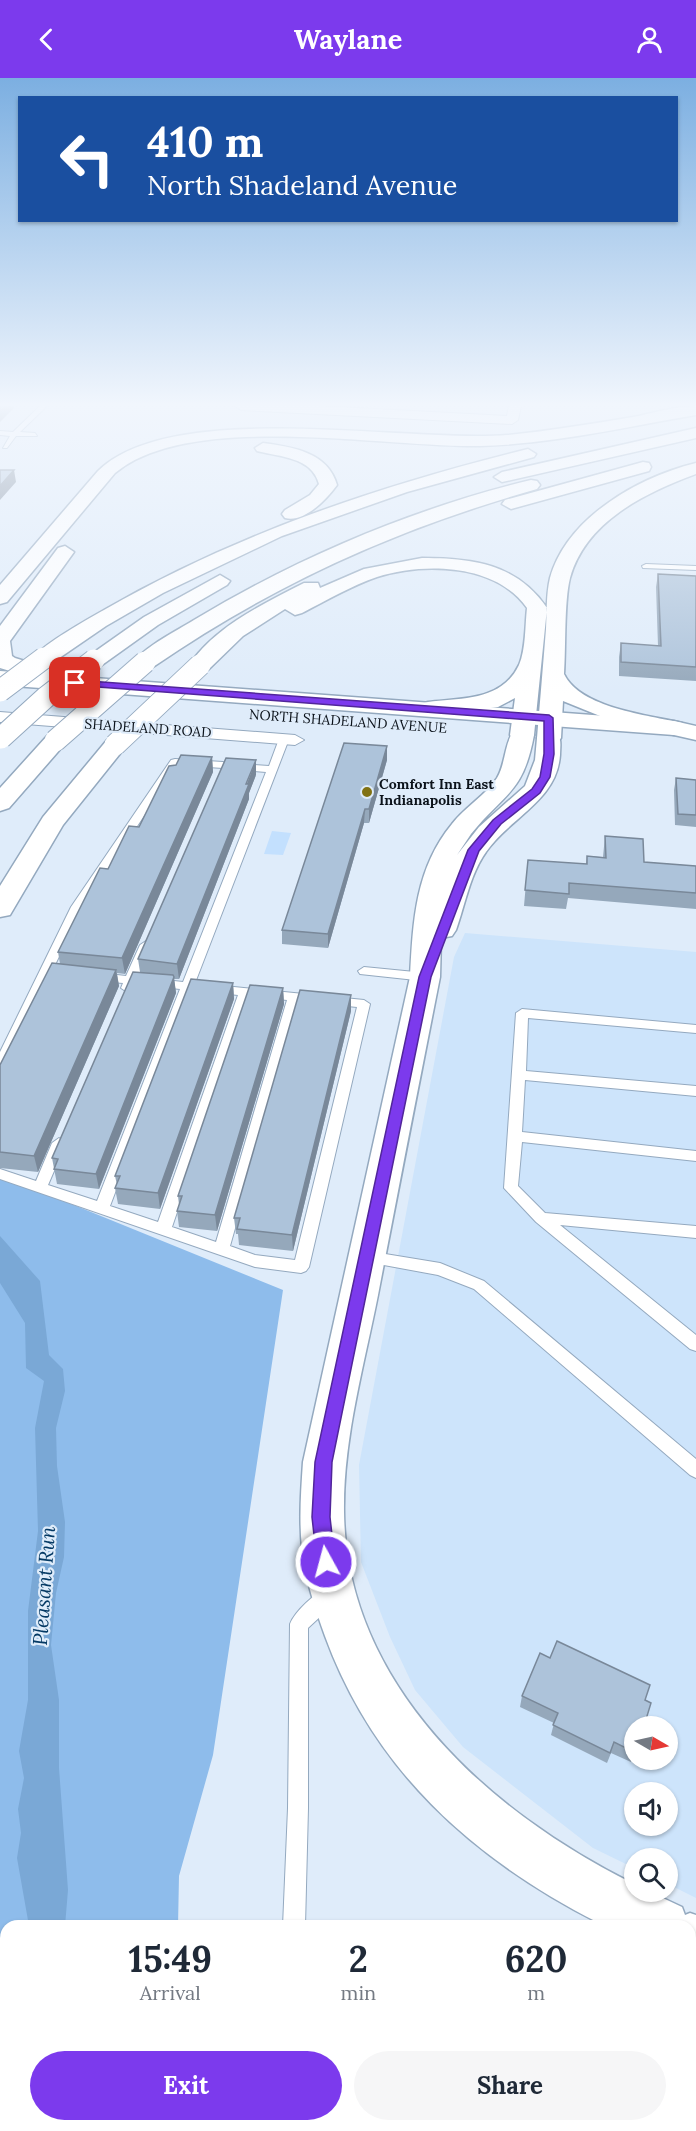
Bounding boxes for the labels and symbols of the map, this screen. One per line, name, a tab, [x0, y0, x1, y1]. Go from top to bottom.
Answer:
pin	[49, 657, 100, 708]
street label: NORTH SHADELAND AVENUE	[248, 705, 448, 737]
street label: SHADELAND ROAD	[84, 715, 212, 741]
place label: Comfort Inn East Indianapolis	[379, 775, 494, 809]
marker: Comfort Inn East Indianapolis	[360, 785, 374, 799]
water label: Pleasant Run	[27, 1525, 60, 1646]
position arrow	[294, 1530, 358, 1594]
north arrow	[624, 1716, 678, 1770]

